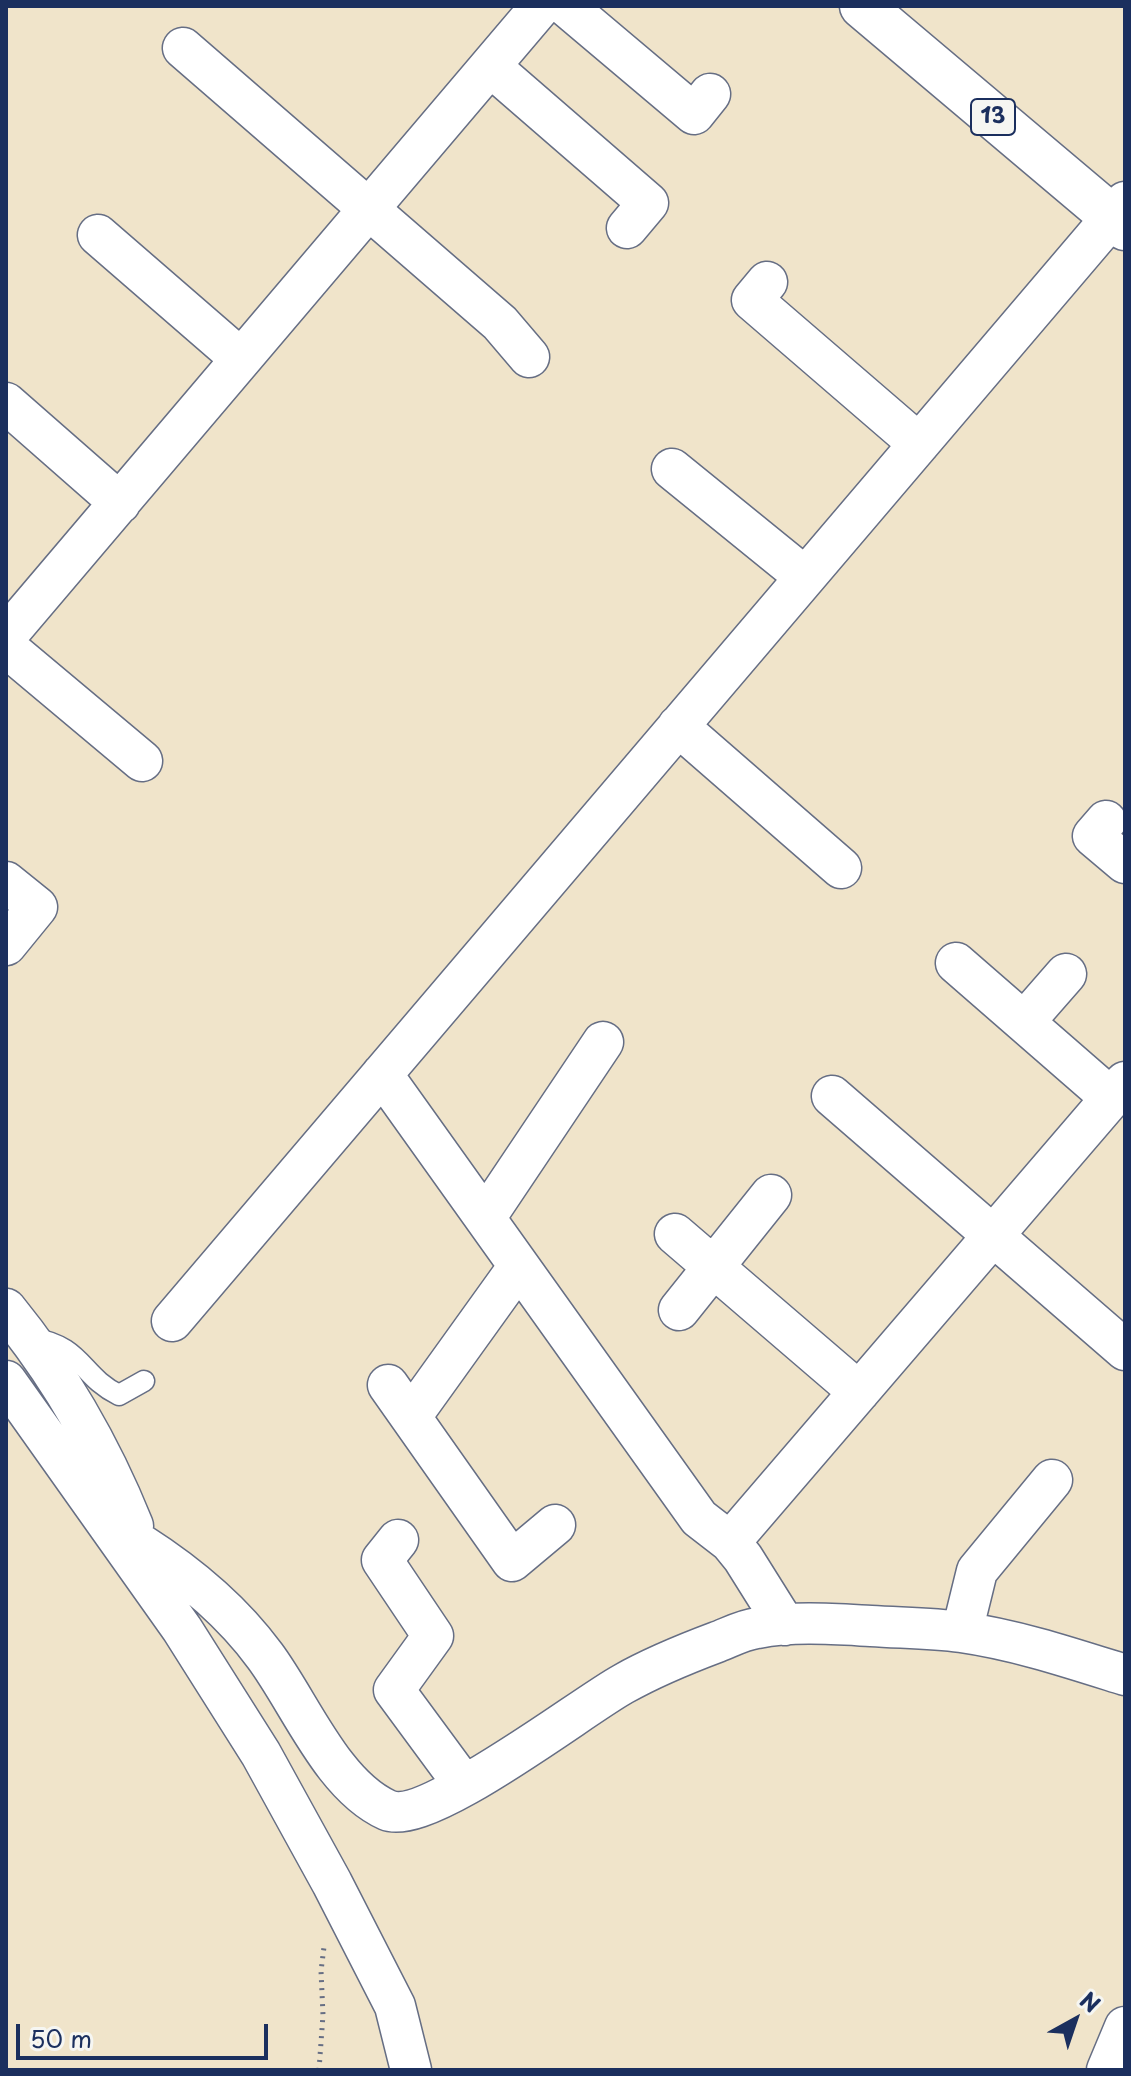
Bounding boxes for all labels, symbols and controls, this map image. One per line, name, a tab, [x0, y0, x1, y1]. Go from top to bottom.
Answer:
road number: 13	[971, 99, 1015, 135]
north arrow	[1035, 1980, 1115, 2060]
text: N	[1073, 1983, 1108, 2019]
scale bar	[20, 2008, 272, 2058]
text: 50 m	[30, 2020, 92, 2056]

